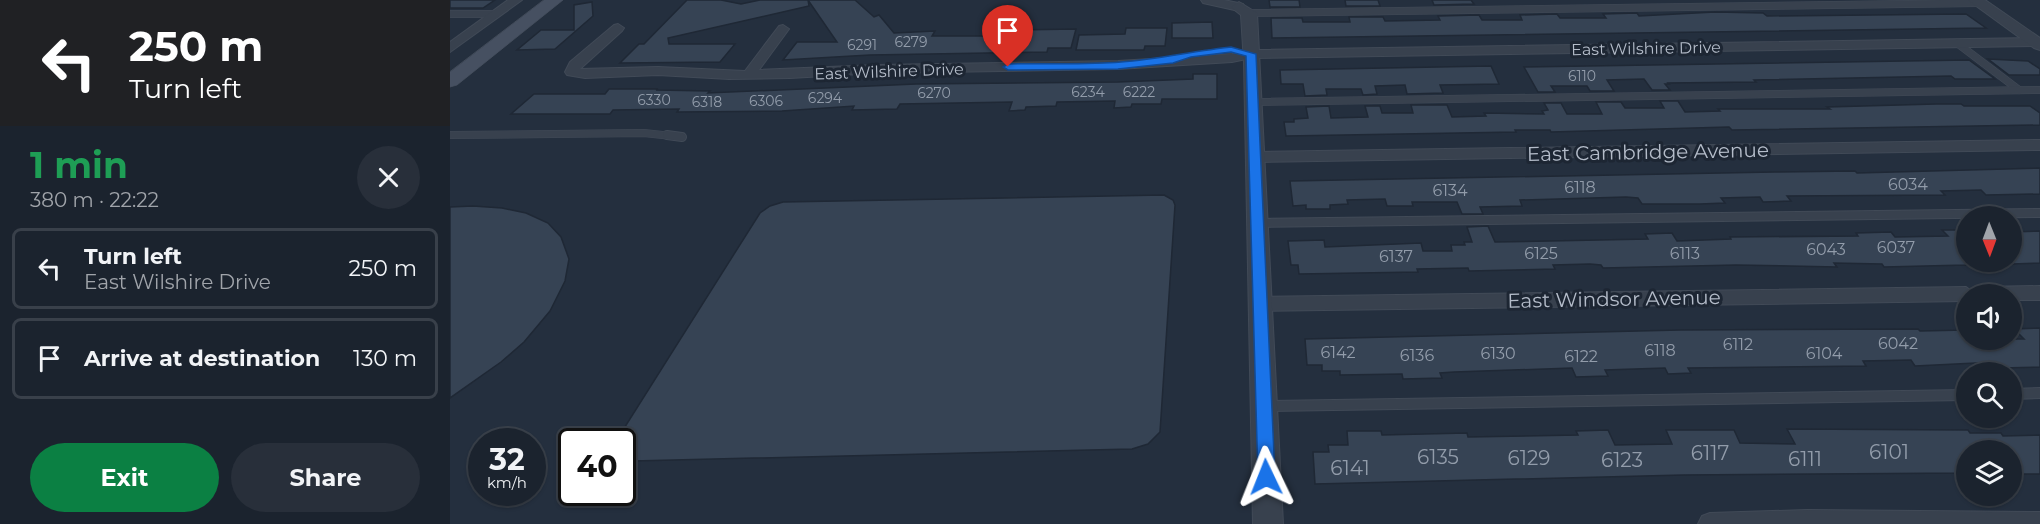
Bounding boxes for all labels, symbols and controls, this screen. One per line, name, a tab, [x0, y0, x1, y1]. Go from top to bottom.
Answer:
pin	[982, 5, 1033, 67]
icon: arrive	[991, 14, 1024, 47]
text: 250 m	[129, 20, 263, 72]
icon: left	[30, 24, 108, 102]
house number: 6279	[894, 33, 928, 51]
house number: 6291	[847, 36, 877, 54]
street label: East Wilshire Drive	[1571, 38, 1721, 59]
street label: East Wilshire Drive	[814, 59, 964, 84]
house number: 6110	[1568, 67, 1596, 85]
text: Turn left	[129, 72, 242, 105]
house number: 6234	[1071, 83, 1106, 101]
house number: 6222	[1123, 83, 1155, 101]
house number: 6270	[917, 84, 951, 102]
house number: 6294	[808, 89, 843, 107]
house number: 6330	[637, 91, 671, 109]
house number: 6306	[749, 92, 784, 110]
house number: 6318	[692, 93, 722, 111]
street label: East Cambridge Avenue	[1527, 138, 1769, 166]
text: 1 min	[30, 143, 128, 187]
button: close	[357, 146, 420, 209]
house number: 6034	[1888, 175, 1928, 194]
house number: 6118	[1564, 178, 1596, 197]
house number: 6134	[1432, 181, 1468, 200]
text: 380 m · 22:22	[30, 188, 159, 212]
north arrow	[1956, 206, 2022, 272]
map controls	[1956, 206, 2022, 506]
house number: 6037	[1877, 238, 1915, 257]
house number: 6043	[1806, 240, 1846, 259]
text: Turn left	[84, 243, 182, 270]
house number: 6125	[1524, 244, 1558, 263]
house number: 6113	[1670, 244, 1700, 263]
house number: 6137	[1379, 247, 1413, 266]
icon: left	[33, 252, 66, 285]
text: 250 m	[348, 255, 417, 282]
text: East Wilshire Drive	[84, 270, 271, 294]
button: sound	[1956, 284, 2022, 350]
street label: East Windsor Avenue	[1507, 285, 1721, 313]
house number: 6042	[1878, 334, 1918, 353]
house number: 6112	[1723, 335, 1753, 354]
house number: 6118	[1644, 341, 1676, 360]
icon: arrive	[33, 342, 66, 375]
house number: 6142	[1320, 343, 1356, 362]
house number: 6130	[1480, 344, 1516, 363]
house number: 6104	[1806, 344, 1843, 363]
text: Arrive at destination	[84, 345, 320, 372]
text: 130 m	[353, 345, 417, 372]
house number: 6136	[1400, 346, 1434, 365]
house number: 6122	[1564, 347, 1598, 366]
button: search	[1956, 362, 2022, 428]
speed limit sign: 40	[558, 428, 636, 506]
house number: 6101	[1869, 440, 1909, 464]
button: layers	[1956, 440, 2022, 506]
text: 32	[489, 441, 525, 478]
house number: 6117	[1691, 441, 1729, 465]
button: Exit	[30, 443, 219, 512]
button: Share	[231, 443, 420, 512]
position arrow	[1234, 445, 1298, 509]
house number: 6135	[1417, 445, 1459, 469]
house number: 6129	[1508, 446, 1550, 470]
house number: 6111	[1788, 447, 1822, 471]
house number: 6123	[1601, 448, 1643, 472]
house number: 6141	[1330, 456, 1370, 480]
text: km/h	[487, 473, 527, 492]

